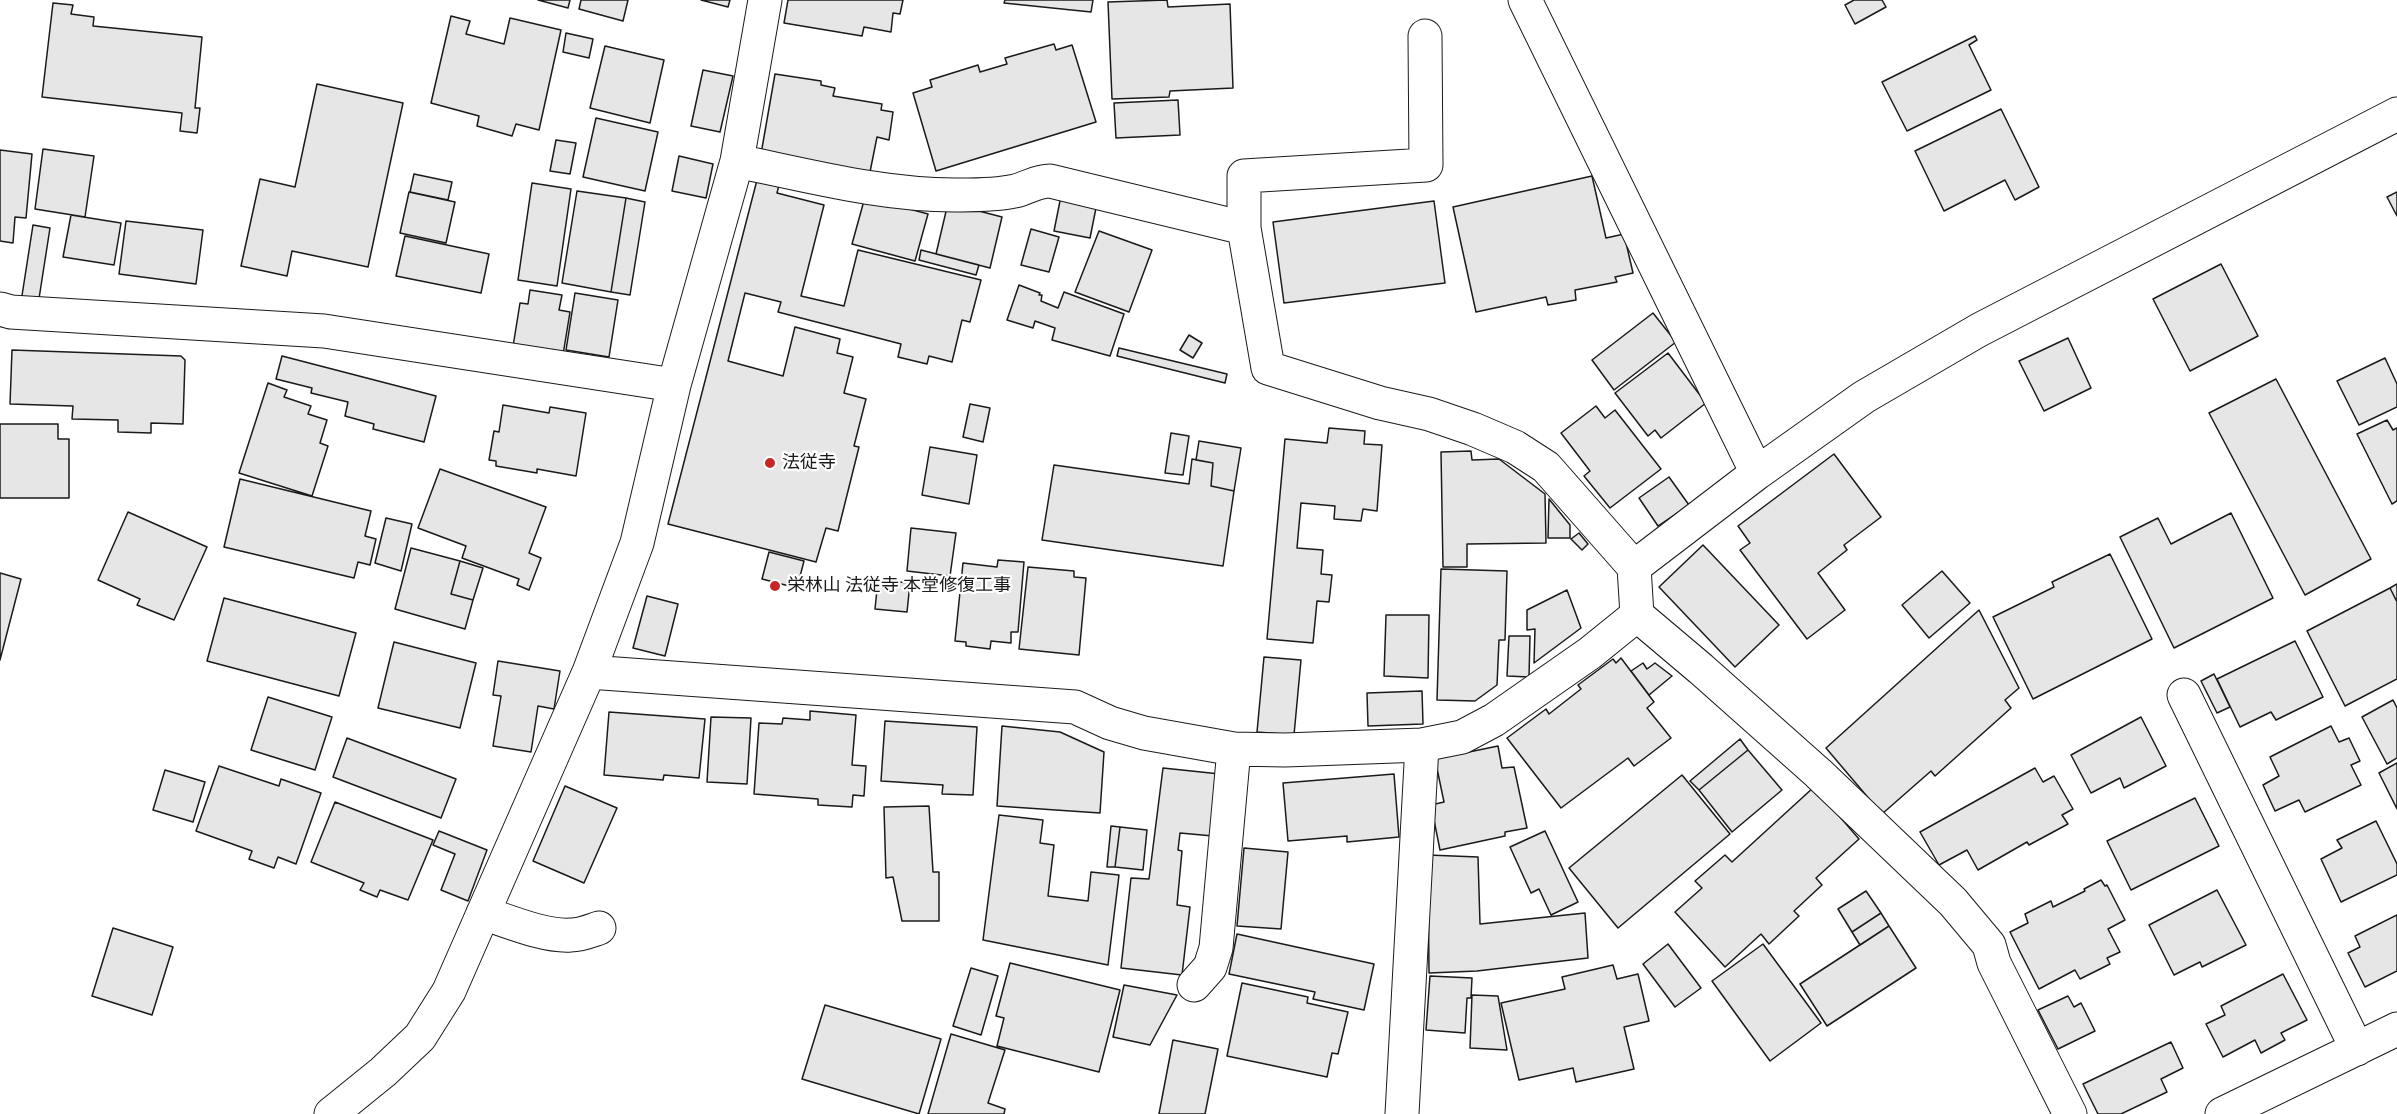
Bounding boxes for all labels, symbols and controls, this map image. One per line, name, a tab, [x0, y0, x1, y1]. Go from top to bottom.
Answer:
place label: 法従寺	[782, 452, 836, 474]
marker: 法従寺	[763, 456, 777, 470]
place label: 栄林山 法従寺 本堂修復工事	[787, 575, 1011, 597]
marker: 栄林山 法従寺 本堂修復工事	[768, 579, 782, 593]

